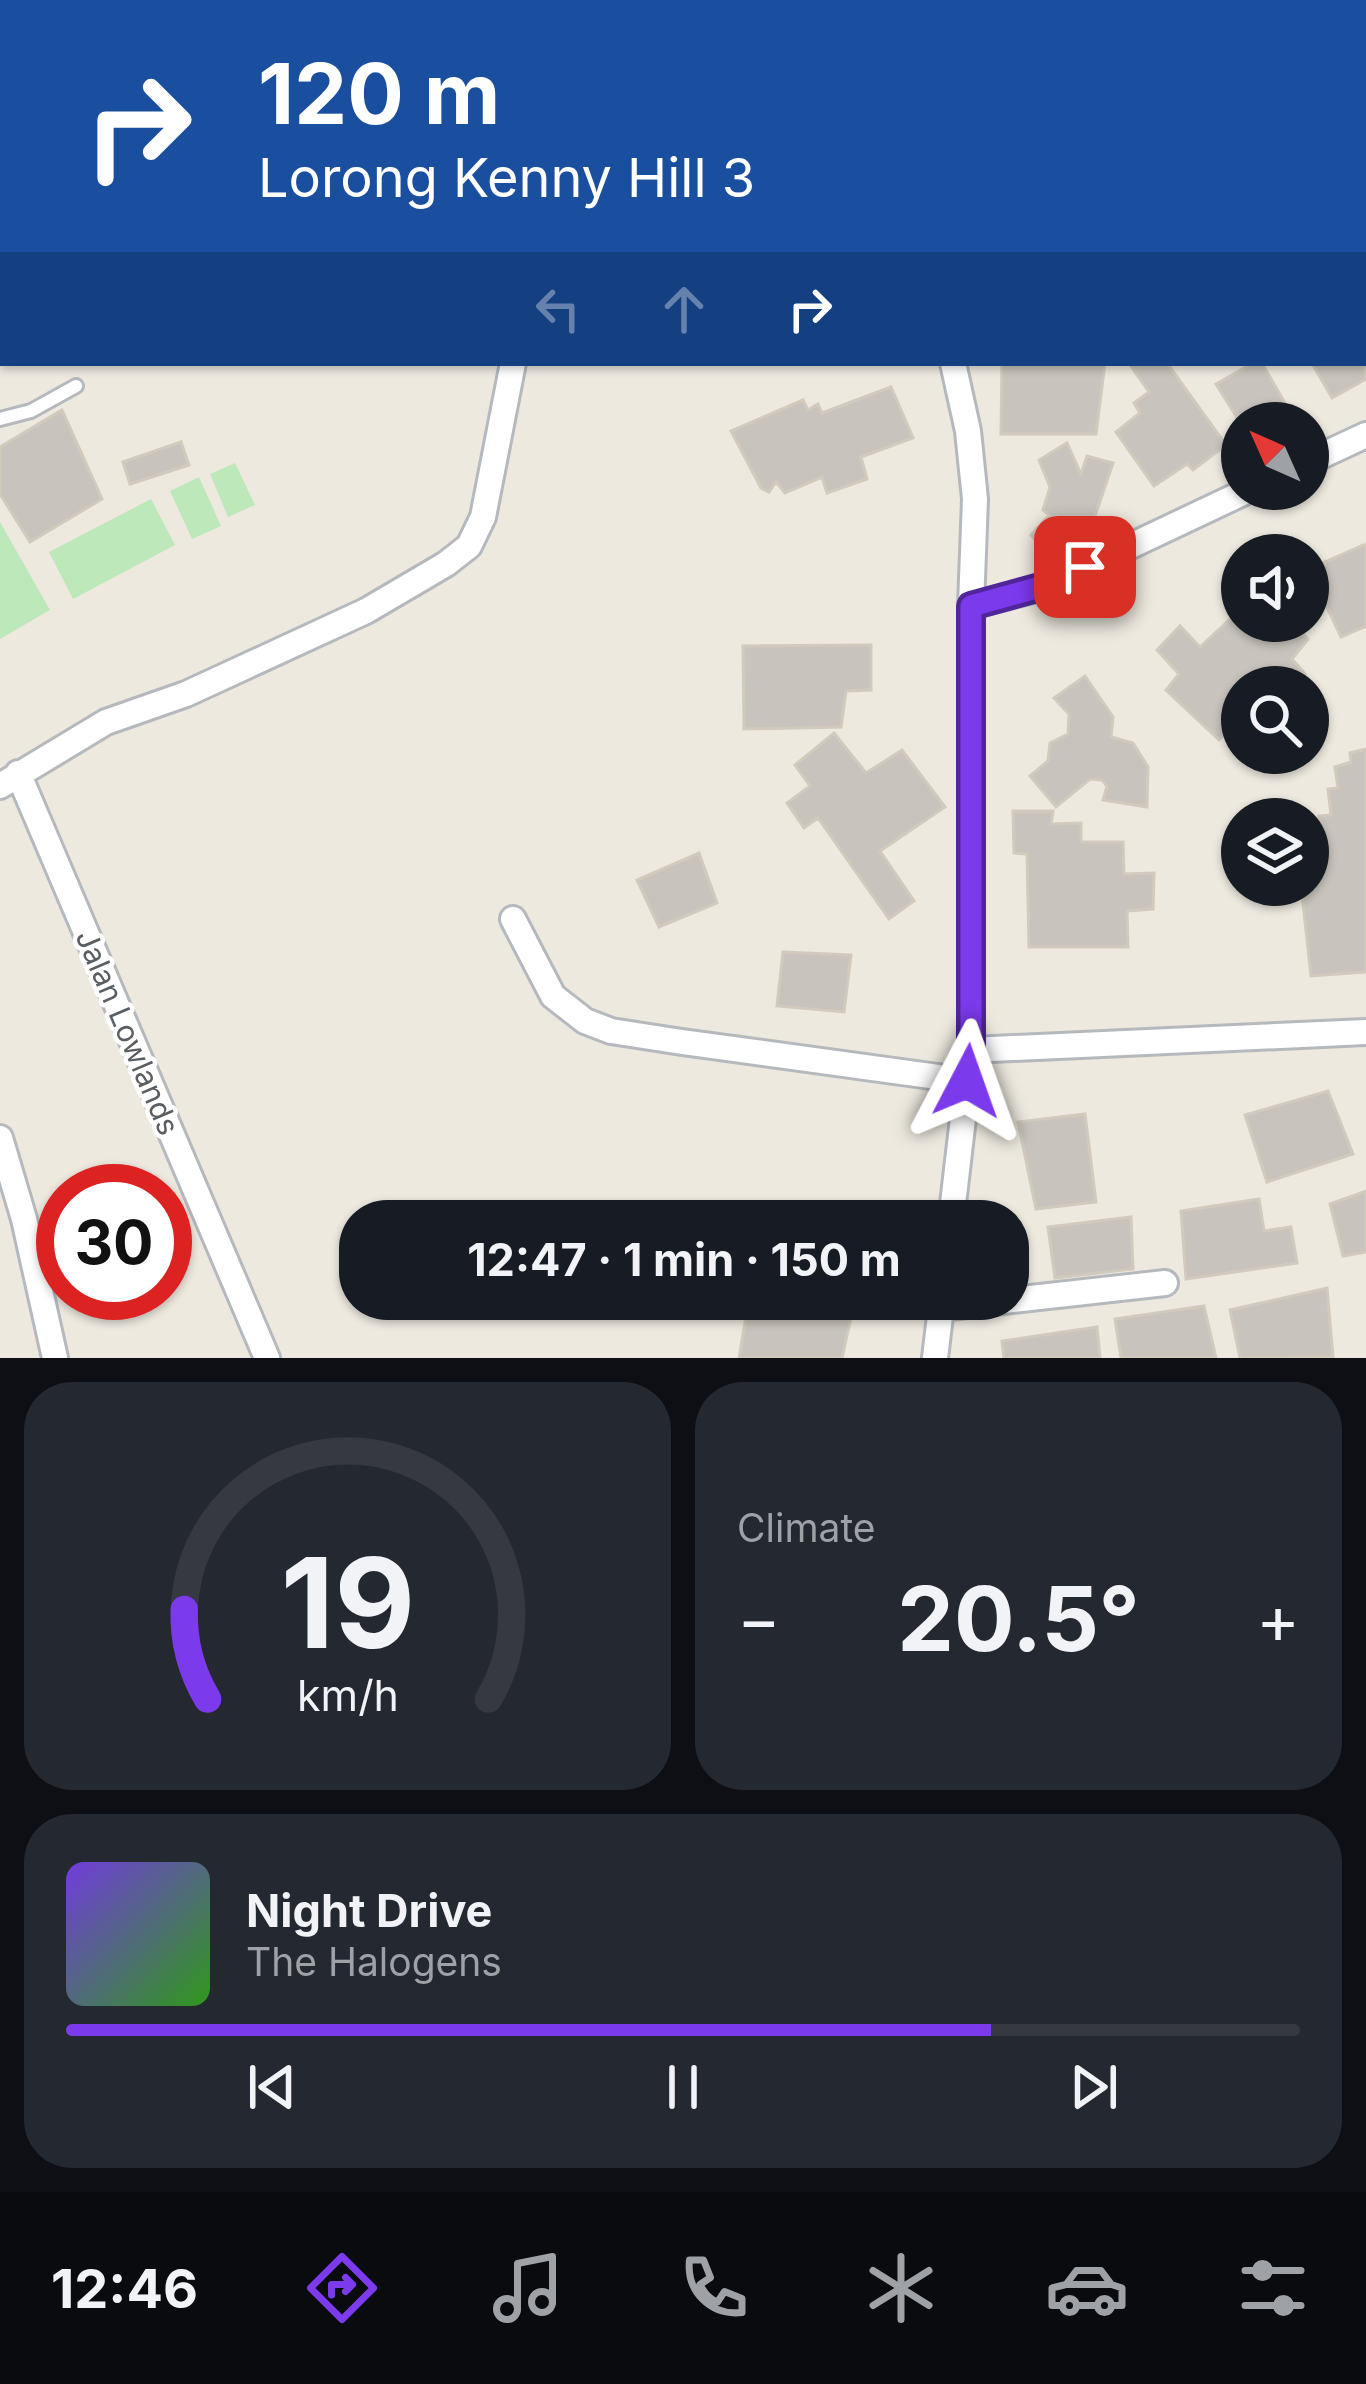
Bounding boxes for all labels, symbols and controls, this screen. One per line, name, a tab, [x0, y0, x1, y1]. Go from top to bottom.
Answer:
text: 120 m	[258, 43, 500, 144]
icon: right	[60, 48, 216, 204]
text: Lorong Kenny Hill 3	[258, 145, 755, 210]
icon: left	[525, 276, 591, 342]
icon: ahead	[651, 276, 717, 342]
icon: right	[777, 276, 843, 342]
north arrow	[1221, 402, 1329, 510]
map controls	[1221, 402, 1329, 906]
pin	[1034, 516, 1136, 618]
icon: arrive	[1052, 534, 1118, 600]
button: sound	[1221, 534, 1329, 642]
button: search	[1221, 666, 1329, 774]
button: layers	[1221, 798, 1329, 906]
street label: Jalan Lowlands	[69, 924, 187, 1140]
position arrow	[904, 1018, 1030, 1144]
speed limit sign: 30	[36, 1164, 192, 1320]
text: 12:47 · 1 min · 150 m	[467, 1232, 901, 1287]
text: Climate	[737, 1504, 876, 1551]
text: 19	[280, 1527, 415, 1678]
text: 20.5°	[897, 1564, 1140, 1673]
text: −	[737, 1579, 781, 1659]
text: +	[1256, 1579, 1300, 1659]
text: km/h	[297, 1669, 398, 1721]
text: Night Drive	[246, 1883, 492, 1938]
text: The Halogens	[246, 1938, 502, 1985]
icon: previous	[239, 2054, 305, 2120]
icon: pause	[650, 2054, 716, 2120]
icon: next	[1061, 2054, 1127, 2120]
icon: directions	[300, 2246, 384, 2330]
icon: music	[486, 2246, 570, 2330]
icon: phone	[672, 2246, 756, 2330]
icon: climate	[859, 2246, 943, 2330]
icon: car	[1045, 2246, 1129, 2330]
icon: filters	[1231, 2246, 1315, 2330]
text: 12:46	[51, 2256, 198, 2321]

